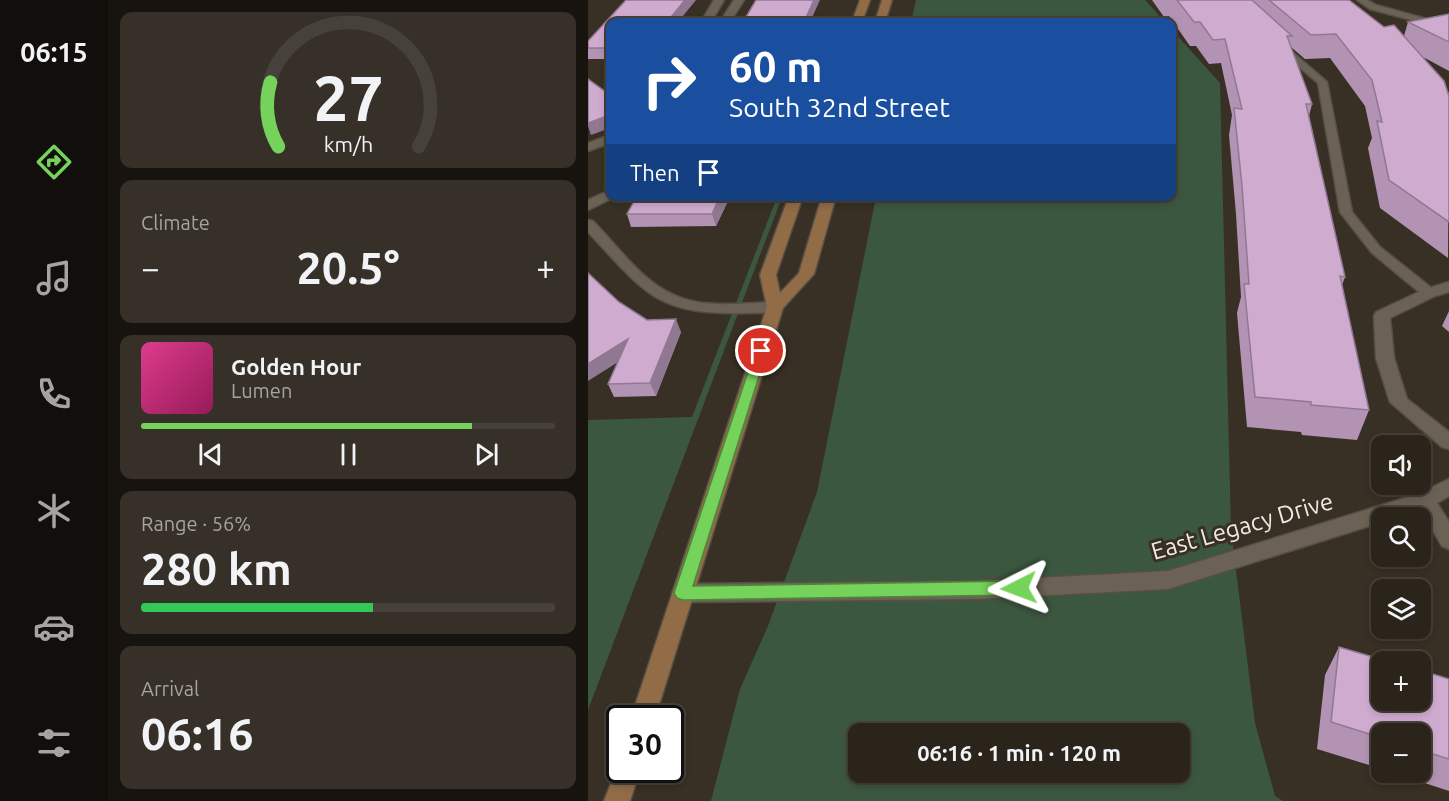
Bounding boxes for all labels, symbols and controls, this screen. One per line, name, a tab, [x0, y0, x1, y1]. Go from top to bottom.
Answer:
text: 06:15	[20, 37, 88, 67]
icon: right	[630, 42, 708, 120]
text: 60 m	[729, 43, 823, 90]
text: 27	[313, 63, 383, 133]
text: South 32nd Street	[729, 92, 950, 122]
text: km/h	[323, 132, 373, 156]
icon: directions	[33, 141, 75, 183]
icon: arrive	[692, 156, 725, 189]
text: Then	[630, 160, 680, 185]
text: Climate	[141, 211, 210, 234]
text: 20.5°	[296, 242, 400, 293]
text: −	[141, 249, 160, 286]
text: +	[536, 249, 555, 286]
icon: music	[33, 257, 75, 299]
pin	[735, 325, 786, 376]
icon: arrive	[744, 334, 777, 367]
text: Golden Hour	[231, 354, 361, 379]
icon: phone	[33, 373, 75, 415]
text: Lumen	[231, 379, 292, 402]
map controls	[1371, 435, 1431, 783]
button: sound	[1371, 435, 1431, 495]
icon: previous	[194, 438, 227, 471]
icon: pause	[332, 438, 365, 471]
icon: next	[470, 438, 503, 471]
street label: East Legacy Drive	[1148, 487, 1336, 565]
icon: climate	[33, 490, 75, 532]
button: search	[1371, 507, 1431, 567]
text: Range · 56%	[141, 512, 251, 535]
text: 280 km	[141, 543, 292, 594]
position arrow	[987, 556, 1051, 620]
button: layers	[1371, 579, 1431, 639]
icon: car	[33, 606, 75, 648]
button: +	[1371, 651, 1431, 711]
text: Arrival	[141, 677, 199, 700]
speed limit sign: 30	[606, 705, 684, 783]
text: 06:16	[141, 708, 254, 759]
icon: filters	[33, 722, 75, 764]
button: −	[1371, 723, 1431, 783]
text: 06:16 · 1 min · 120 m	[917, 740, 1121, 765]

